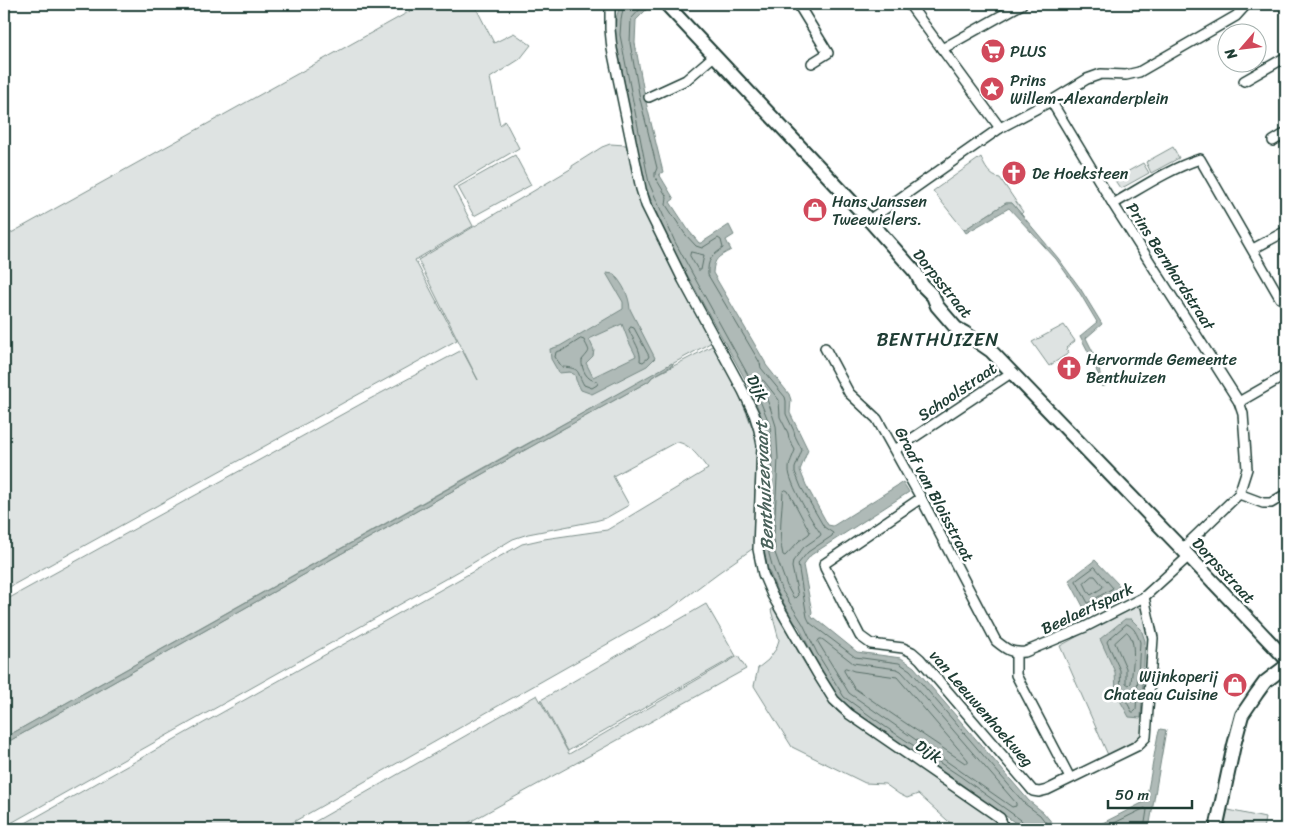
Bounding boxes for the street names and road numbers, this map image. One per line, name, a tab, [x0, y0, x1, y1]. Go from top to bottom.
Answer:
street label: Prins Bernhardstraat	[1118, 196, 1223, 337]
street label: Dorpsstraat	[905, 242, 980, 325]
street label: Schoolstraat	[911, 354, 1003, 429]
street label: Dijk	[738, 369, 777, 407]
street label: Graaf van Bloisstraat	[887, 421, 982, 567]
street label: Dorpsstraat	[1185, 530, 1263, 611]
street label: Beelaertspark	[1036, 574, 1139, 643]
street label: van Leeuwenhoekweg	[922, 643, 1041, 774]
street label: Dijk	[909, 732, 949, 772]

